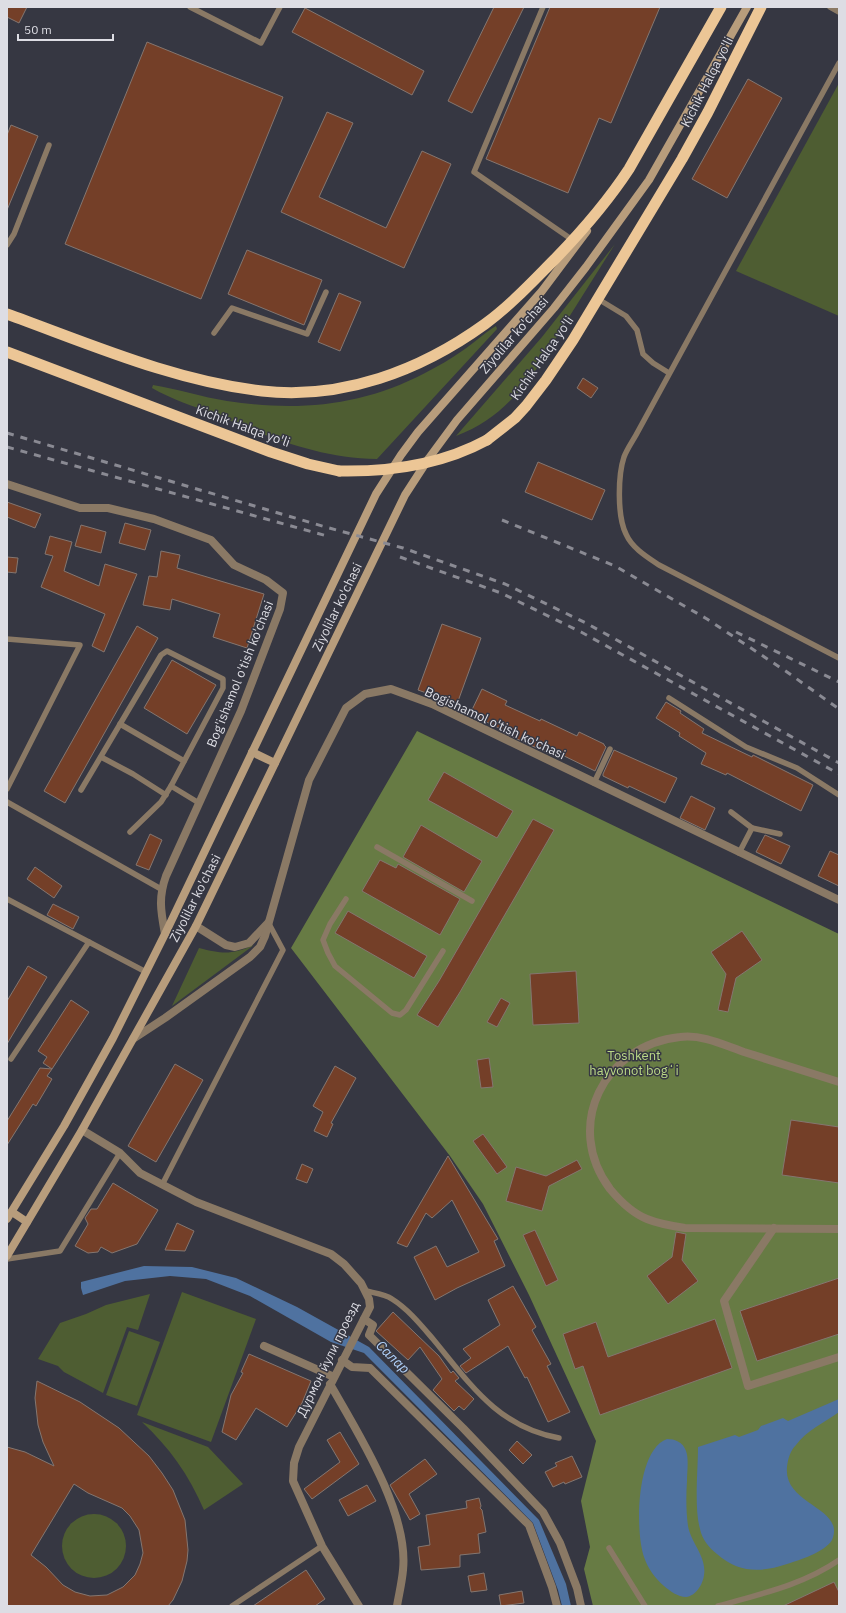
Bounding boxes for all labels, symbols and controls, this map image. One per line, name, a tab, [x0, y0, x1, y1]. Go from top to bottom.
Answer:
scale bar	[18, 16, 113, 42]
text: 50 m	[24, 22, 52, 37]
street label: Kichik Halqa yo'li	[677, 34, 737, 130]
street label: Ziyolilar ko'chasi	[476, 293, 552, 377]
street label: Kichik Halqa yo'li	[507, 312, 577, 404]
street label: Kichik Halqa yo'li	[193, 401, 293, 451]
street label: Ziyolilar ko'chasi	[308, 560, 366, 654]
street label: Bog'ishamol o'tish ko'chasi	[203, 598, 277, 750]
street label: Bogishamol o'tish ko'chasi	[422, 683, 568, 763]
street label: Ziyolilar ko'chasi	[166, 851, 224, 945]
park label: Toshkent hayvonot bogʻi	[589, 1047, 679, 1079]
street label: Дурмон йули проезд	[293, 1298, 363, 1419]
water label: Салар	[372, 1336, 414, 1378]

